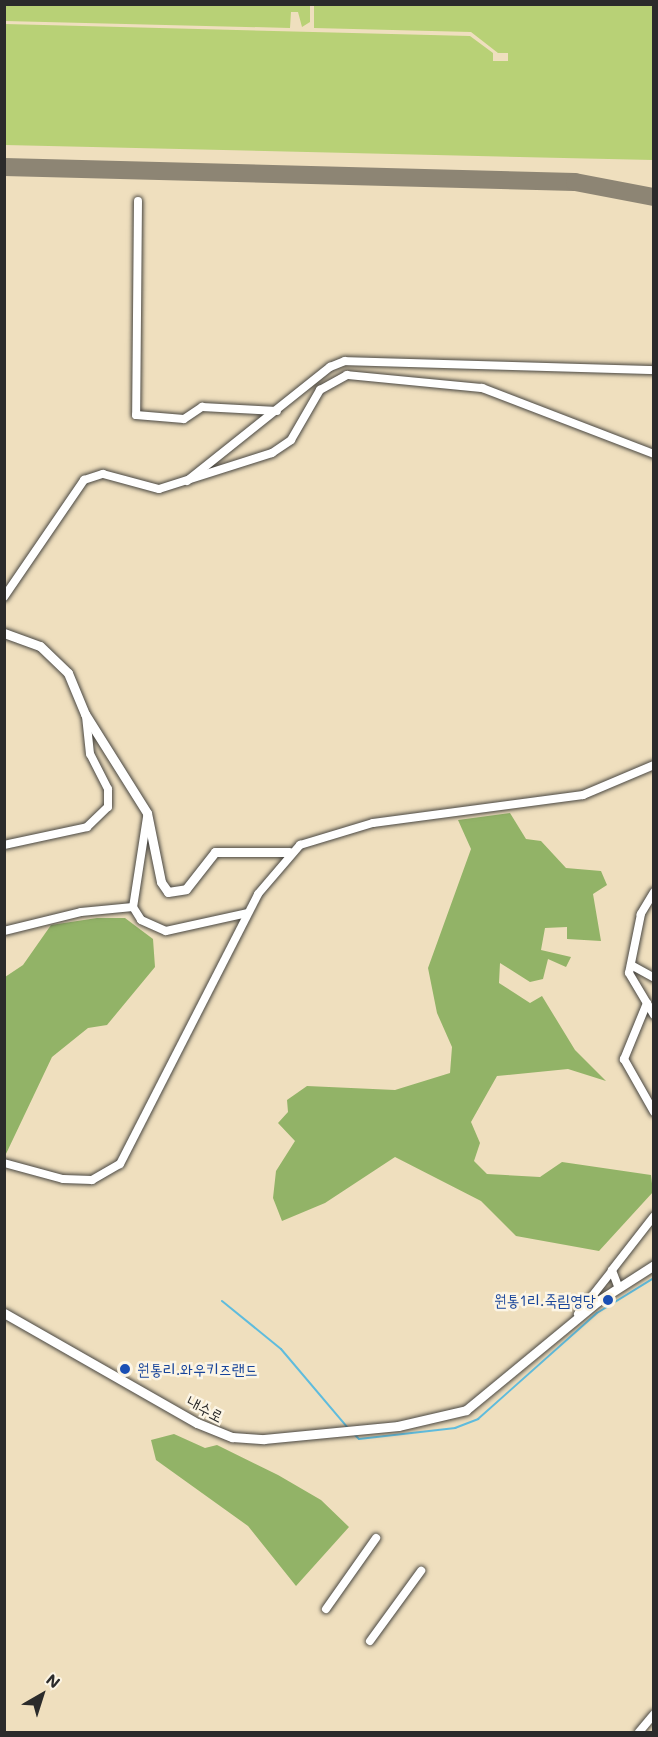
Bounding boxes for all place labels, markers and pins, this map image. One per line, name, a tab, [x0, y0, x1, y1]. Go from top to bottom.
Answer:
place label: 원통1리.죽림영당	[494, 1290, 596, 1310]
marker: 원통1리.죽림영당	[601, 1293, 615, 1307]
place label: 원통리.와우키즈랜드	[137, 1359, 258, 1379]
marker: 원통리.와우키즈랜드	[118, 1362, 132, 1376]

